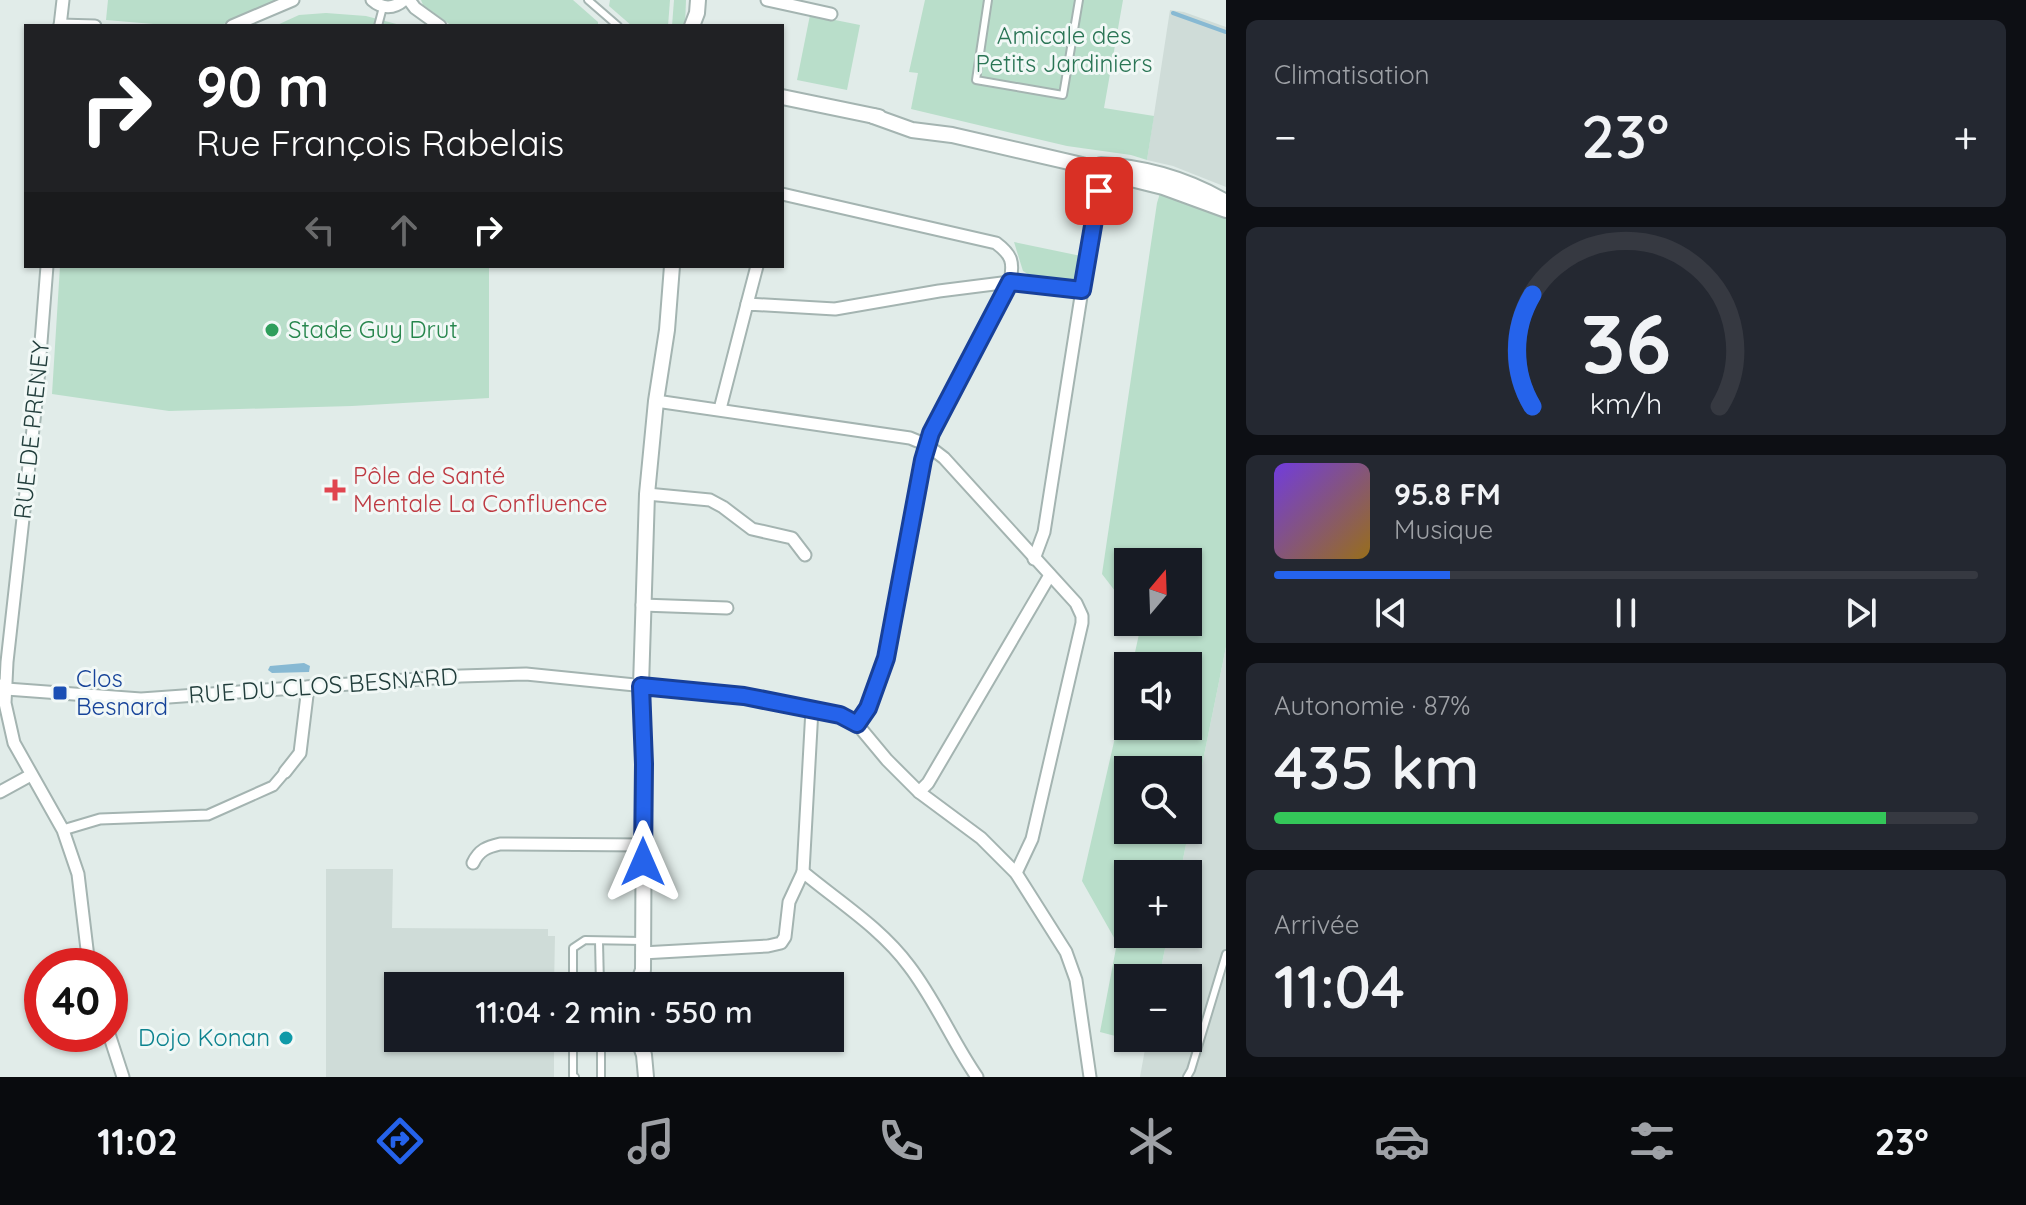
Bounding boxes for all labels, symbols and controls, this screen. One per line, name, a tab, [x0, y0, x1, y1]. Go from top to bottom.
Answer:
park label: Amicale des Petits Jardiniers	[975, 20, 1153, 78]
text: 90 m	[196, 51, 330, 121]
icon: right	[64, 56, 168, 160]
text: Climatisation	[1274, 58, 1430, 91]
text: 23°	[1581, 98, 1669, 173]
text: −	[1274, 109, 1297, 164]
text: +	[1953, 109, 1978, 164]
text: Rue François Rabelais	[196, 120, 564, 165]
pin	[1065, 157, 1133, 225]
icon: arrive	[1077, 169, 1121, 213]
icon: left	[298, 208, 342, 252]
icon: ahead	[382, 208, 426, 252]
icon: right	[466, 208, 510, 252]
text: 36	[1581, 290, 1671, 394]
place label: Stade Guy Drut	[288, 314, 458, 344]
marker: Stade Guy Drut	[263, 321, 281, 339]
street label: RUE DE PRENEY	[7, 339, 55, 521]
text: km/h	[1590, 385, 1662, 421]
place label: Pôle de Santé Mentale La Confluence	[353, 460, 607, 518]
text: 95.8 FM	[1394, 475, 1501, 513]
marker: Pôle de Santé Mentale La Confluence	[324, 479, 346, 501]
text: Musique	[1394, 513, 1493, 546]
north arrow	[1114, 548, 1202, 636]
map controls	[1114, 548, 1202, 1052]
icon: previous	[1369, 591, 1413, 635]
icon: pause	[1604, 591, 1648, 635]
icon: next	[1839, 591, 1883, 635]
button: sound	[1114, 652, 1202, 740]
street label: RUE DU CLOS BESNARD	[187, 661, 459, 709]
place label: Clos Besnard	[76, 663, 168, 721]
marker: Clos Besnard	[51, 684, 69, 702]
text: Autonomie · 87%	[1274, 689, 1470, 722]
text: 435 km	[1274, 729, 1479, 804]
button: search	[1114, 756, 1202, 844]
position arrow	[601, 820, 685, 904]
button: +	[1114, 860, 1202, 948]
text: Arrivée	[1274, 908, 1359, 941]
speed limit sign: 40	[24, 948, 128, 1052]
text: 11:04	[1274, 948, 1405, 1023]
button: −	[1114, 964, 1202, 1052]
text: 11:04 · 2 min · 550 m	[475, 993, 753, 1031]
place label: Dojo Konan	[138, 1022, 270, 1052]
marker: Dojo Konan	[277, 1029, 295, 1047]
icon: directions	[372, 1113, 428, 1169]
icon: music	[623, 1113, 679, 1169]
icon: phone	[873, 1113, 929, 1169]
icon: climate	[1123, 1113, 1179, 1169]
icon: car	[1374, 1113, 1430, 1169]
icon: filters	[1624, 1113, 1680, 1169]
text: 11:02	[97, 1119, 178, 1164]
text: 23°	[1875, 1119, 1929, 1164]

